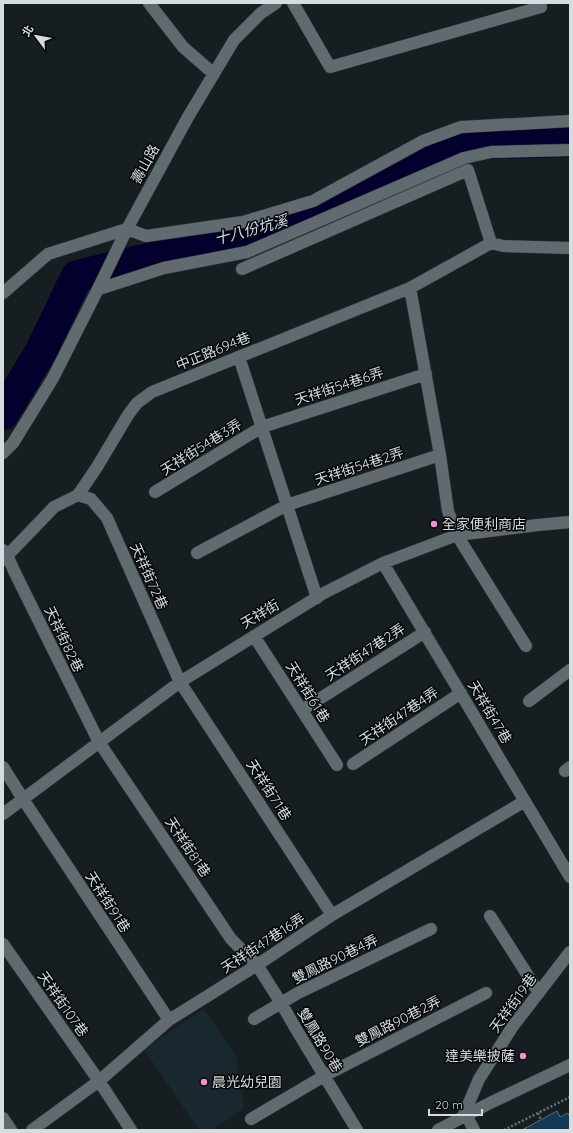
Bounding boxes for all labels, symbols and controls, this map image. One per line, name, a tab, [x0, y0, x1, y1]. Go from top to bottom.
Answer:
north arrow	[16, 16, 56, 56]
text: 北	[19, 22, 36, 39]
street label: 壽山路	[127, 141, 163, 187]
water label: 十八份坑溪	[212, 210, 291, 248]
street label: 中正路694巷	[173, 328, 253, 374]
street label: 天祥街54巷6弄	[292, 363, 386, 409]
street label: 天祥街54巷3弄	[157, 415, 245, 479]
street label: 天祥街54巷2弄	[312, 443, 406, 489]
place label: 全家便利商店	[442, 515, 526, 533]
marker: 全家便利商店	[429, 519, 439, 529]
street label: 天祥街72巷	[126, 540, 172, 612]
street label: 天祥街	[237, 595, 283, 633]
street label: 天祥街82巷	[40, 603, 88, 675]
street label: 天祥街47巷2弄	[322, 619, 408, 685]
street label: 天祥街61巷	[282, 658, 334, 726]
street label: 天祥街47巷	[464, 677, 516, 747]
street label: 天祥街47巷4弄	[356, 683, 442, 749]
street label: 天祥街71巷	[243, 756, 295, 824]
street label: 天祥街81巷	[161, 813, 215, 881]
street label: 天祥街91巷	[82, 868, 134, 936]
street label: 天祥街47巷16弄	[217, 909, 309, 977]
street label: 雙鳳路90巷4弄	[289, 930, 381, 988]
street label: 天祥街107巷	[34, 968, 92, 1040]
street label: 天祥街19巷	[485, 970, 541, 1036]
street label: 雙鳳路90巷2弄	[352, 992, 444, 1050]
street label: 雙鳳路90巷	[294, 1004, 346, 1076]
place label: 達美樂披薩	[445, 1047, 515, 1065]
marker: 達美樂披薩	[518, 1051, 528, 1061]
place label: 晨光幼兒園	[212, 1073, 282, 1091]
marker: 晨光幼兒園	[199, 1077, 209, 1087]
scale bar	[429, 1091, 482, 1117]
text: 20 m	[435, 1097, 463, 1112]

